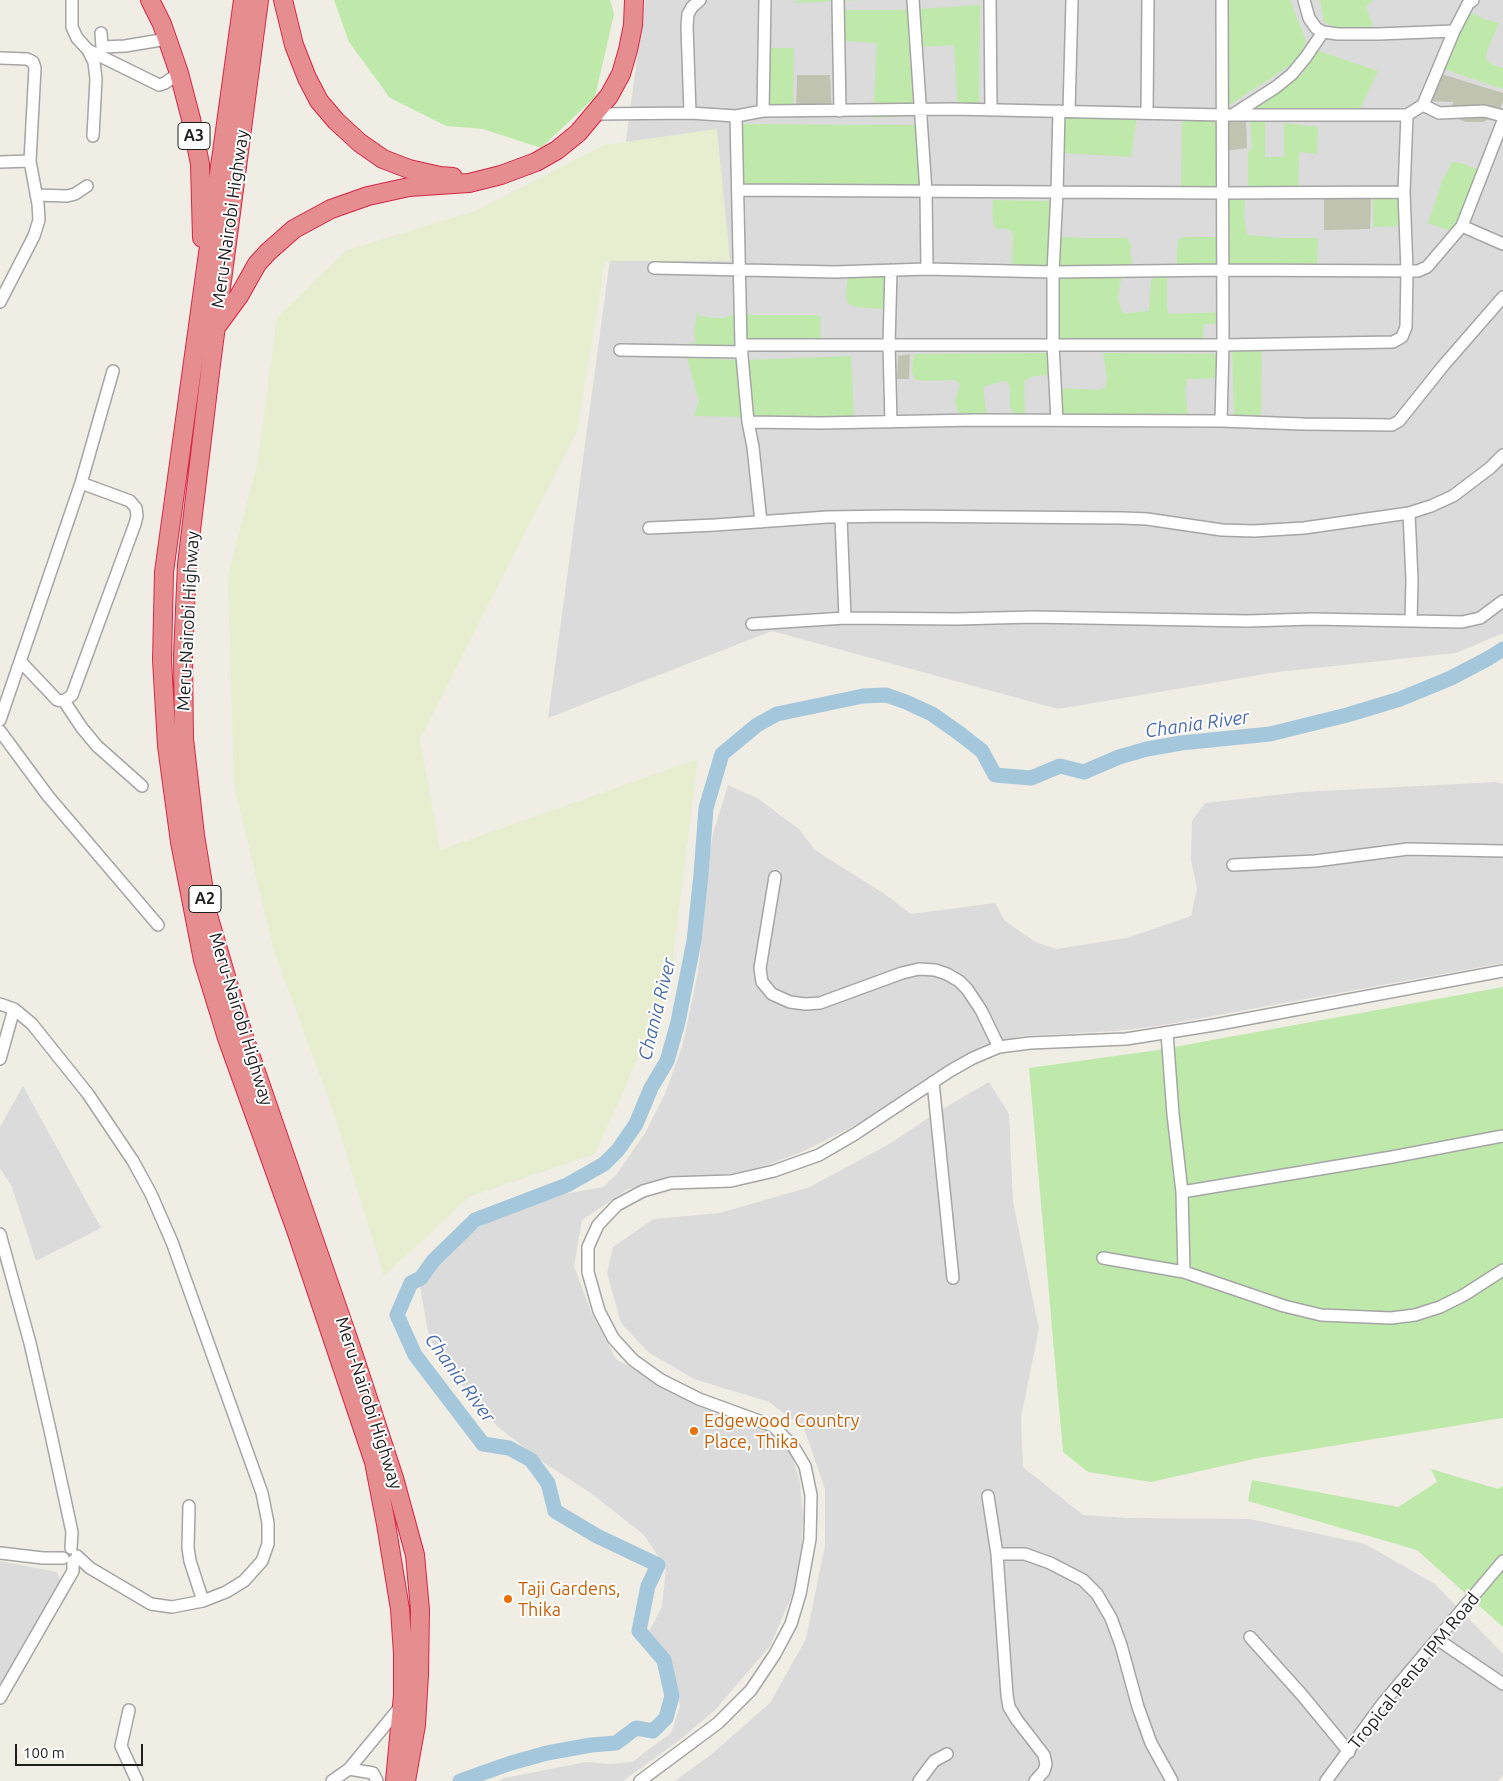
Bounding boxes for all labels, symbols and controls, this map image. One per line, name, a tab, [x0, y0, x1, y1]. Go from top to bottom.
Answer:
road number: A3	[178, 122, 210, 150]
street label: Meru-Nairobi Highway	[207, 128, 253, 310]
street label: Meru-Nairobi Highway	[173, 531, 203, 711]
water label: Chania River	[1143, 705, 1251, 743]
road number: A2	[189, 886, 221, 912]
street label: Meru-Nairobi Highway	[204, 930, 278, 1108]
water label: Chania River	[633, 955, 681, 1063]
street label: Meru-Nairobi Highway	[331, 1314, 407, 1492]
water label: Chania River	[420, 1329, 500, 1427]
place label: Edgewood Country Place, Thika	[704, 1410, 859, 1452]
marker: Edgewood Country Place, Thika	[688, 1425, 700, 1437]
place label: Taji Gardens, Thika	[518, 1578, 620, 1620]
street label: Tropical Penta IPM Road	[1344, 1588, 1484, 1754]
marker: Taji Gardens, Thika	[502, 1593, 514, 1605]
scale bar	[18, 1734, 145, 1766]
text: 100 m	[23, 1744, 65, 1761]

